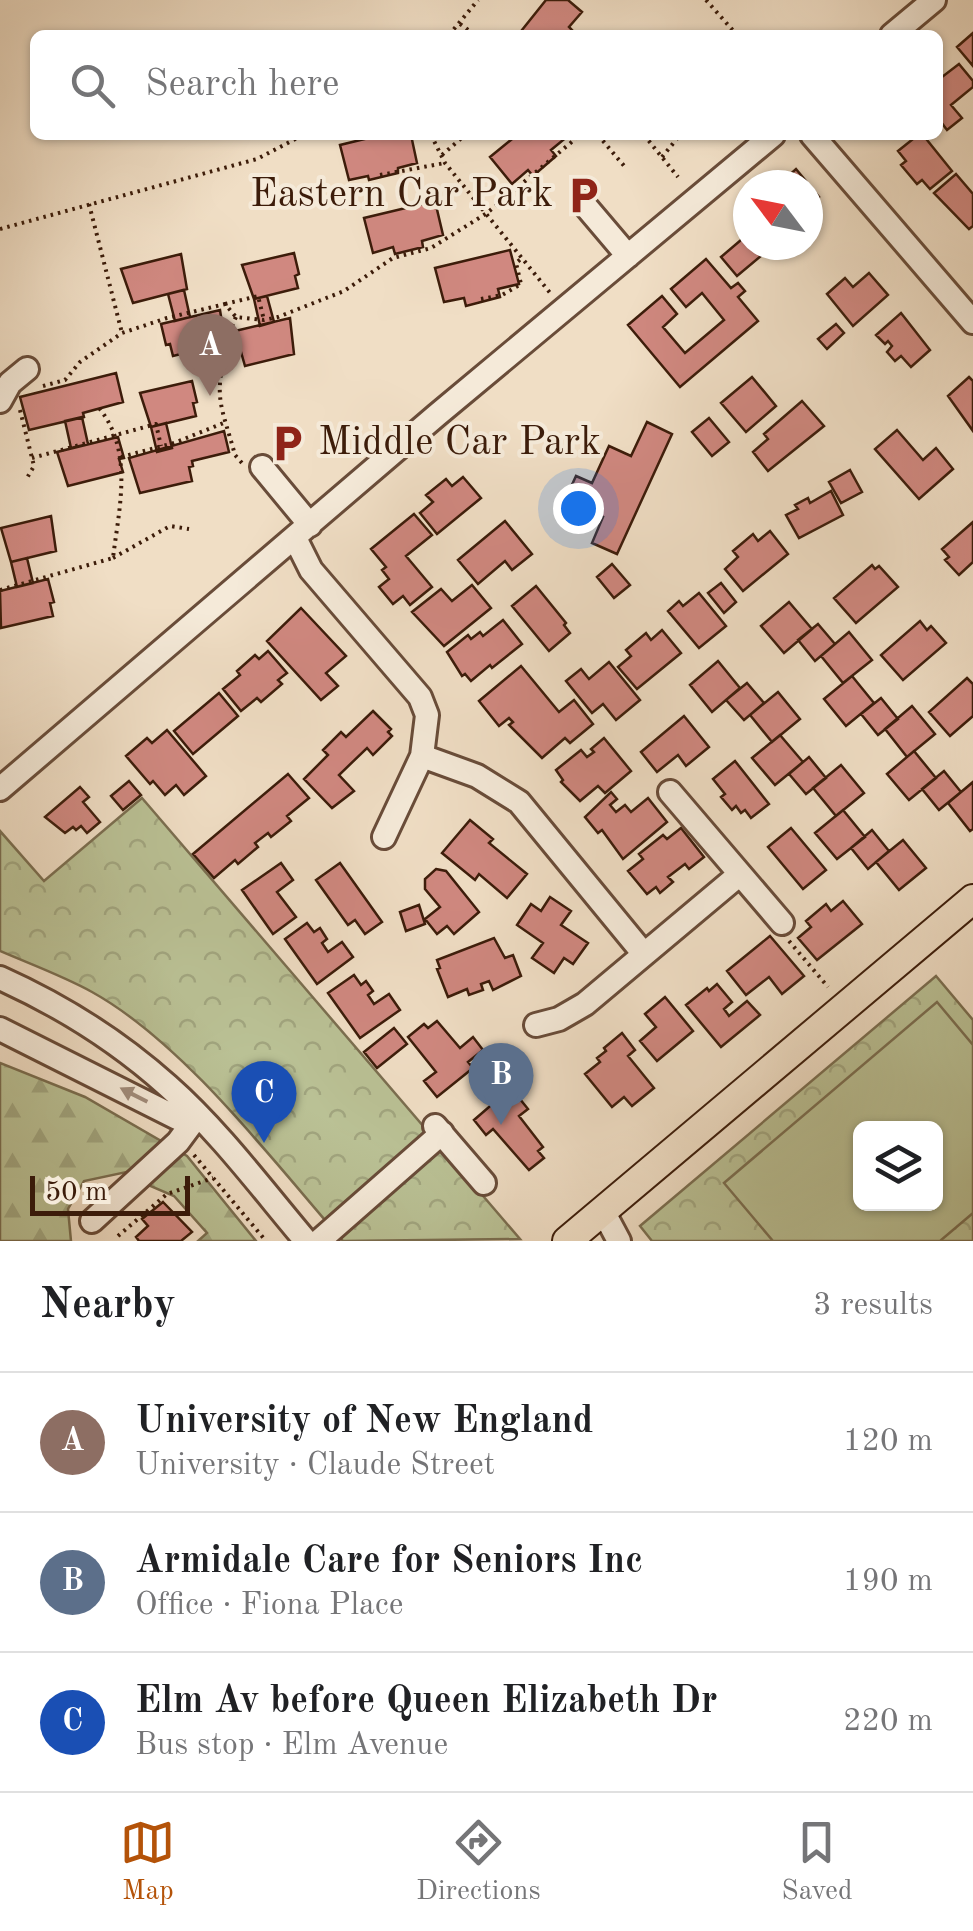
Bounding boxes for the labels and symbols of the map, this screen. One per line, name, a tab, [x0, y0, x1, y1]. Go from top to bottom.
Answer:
north arrow	[733, 170, 823, 260]
parking icon: Eastern Car Park	[562, 175, 604, 217]
place label: Eastern Car Park	[250, 176, 553, 216]
pin: A	[178, 314, 242, 396]
parking icon: Middle Car Park	[267, 423, 309, 465]
place label: Middle Car Park	[318, 424, 601, 464]
your location	[553, 483, 604, 534]
pin: B	[468, 1042, 534, 1125]
pin: C	[232, 1060, 296, 1143]
one-way arrow	[119, 1087, 148, 1104]
scale bar	[30, 1171, 190, 1216]

